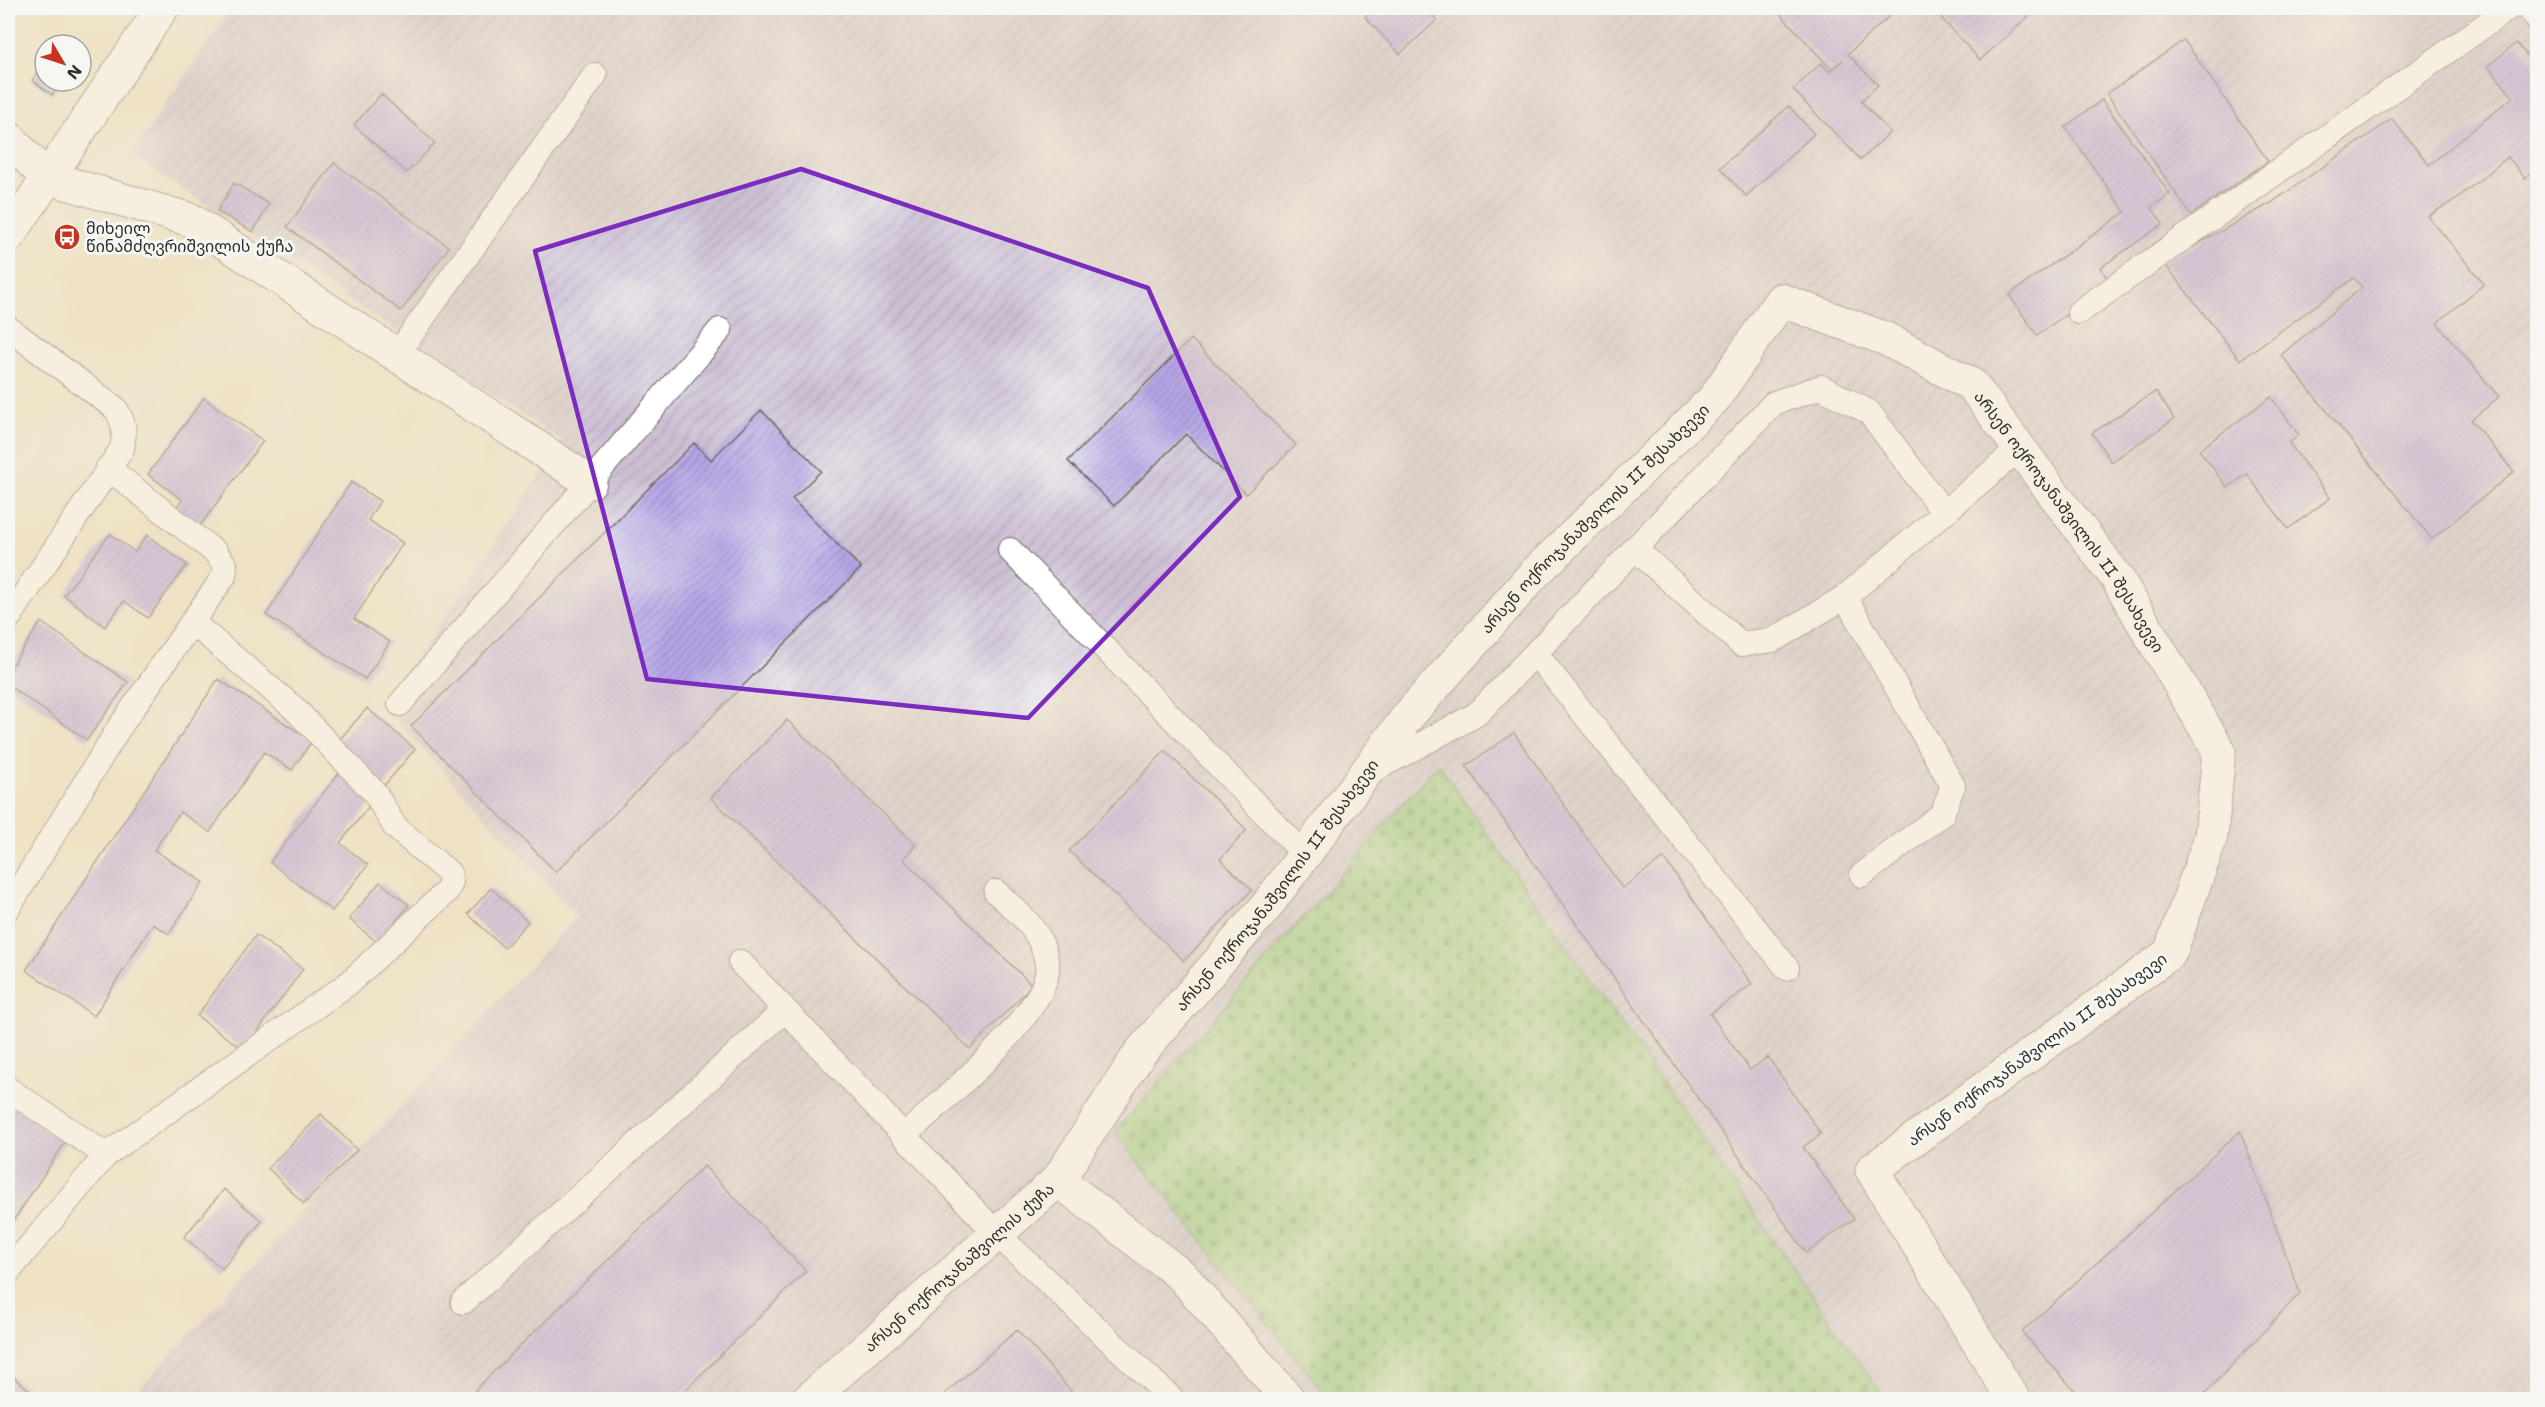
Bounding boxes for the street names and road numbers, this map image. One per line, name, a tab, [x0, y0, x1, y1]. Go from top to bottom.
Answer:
street label: არსენ ოქროჯანაშვილის II შესახვევი	[1969, 387, 2169, 656]
street label: არსენ ოქროჯანაშვილის II შესახვევი	[1476, 399, 1714, 638]
street label: არსენ ოქროჯანაშვილის II შესახვევი	[1171, 755, 1383, 1016]
street label: არსენ ოქროჯანაშვილის II შესახვევი	[1903, 948, 2171, 1151]
street label: არსენ ოქროჯანაშვილის ქუჩა	[860, 1178, 1059, 1357]

